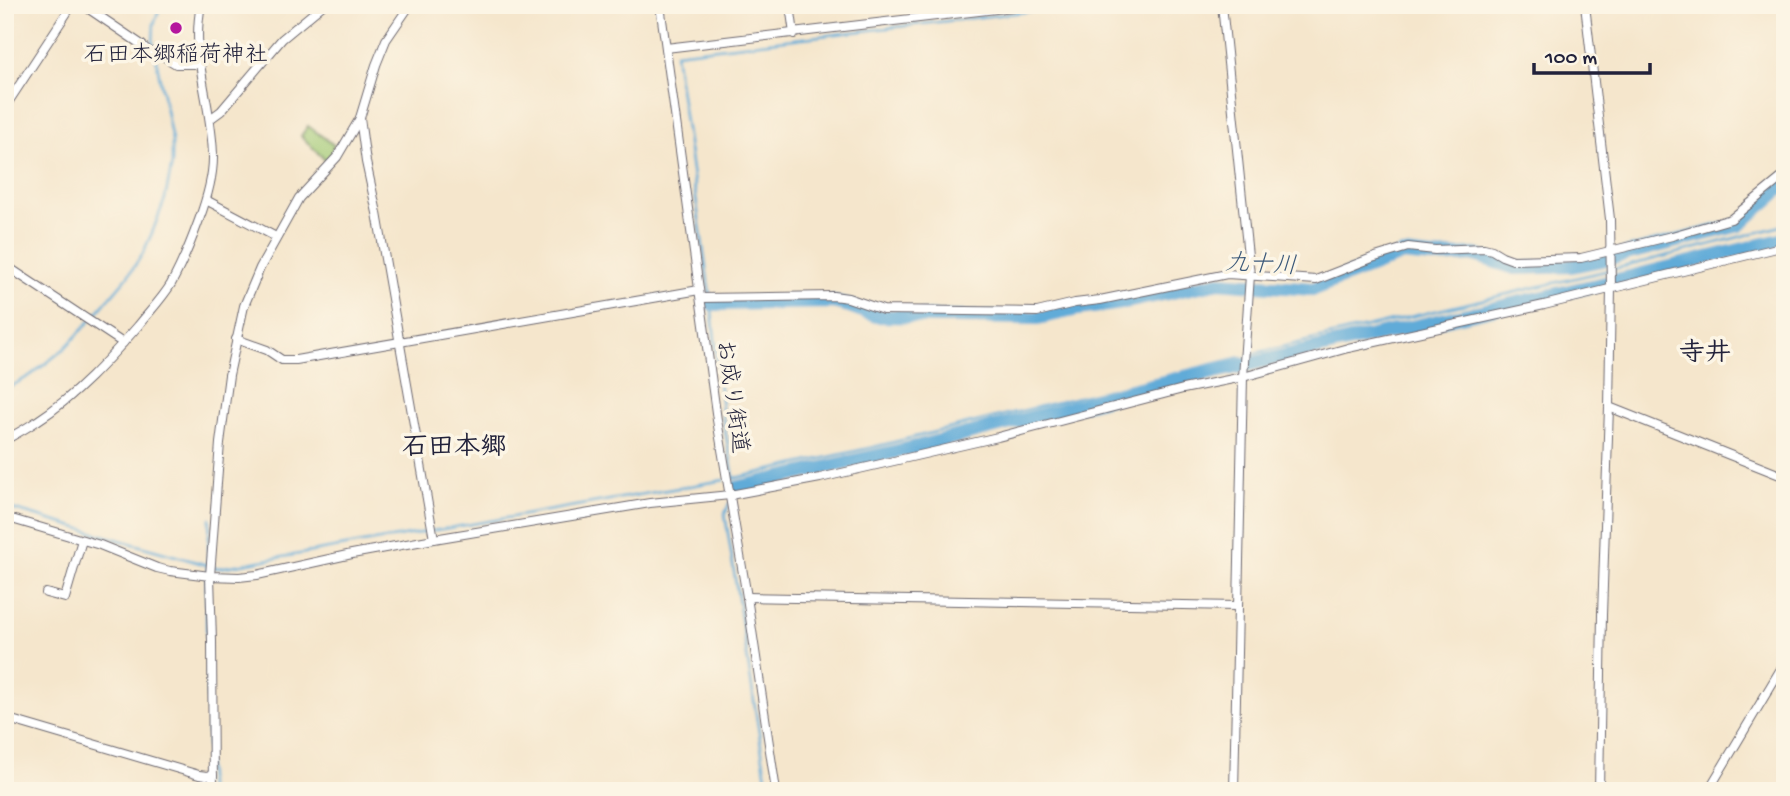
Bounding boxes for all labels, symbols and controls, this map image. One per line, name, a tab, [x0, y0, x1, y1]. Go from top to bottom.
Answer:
marker: 石田本郷稲荷神社	[168, 20, 184, 36]
scale bar	[1534, 32, 1650, 76]
place label: 石田本郷稲荷神社	[84, 42, 268, 70]
text: 100 m	[1544, 47, 1597, 72]
water label: 九十川	[1224, 250, 1298, 283]
street label: お成り街道	[709, 338, 753, 455]
district label: 寺井	[1679, 338, 1731, 371]
district label: 石田本郷	[402, 432, 506, 465]

